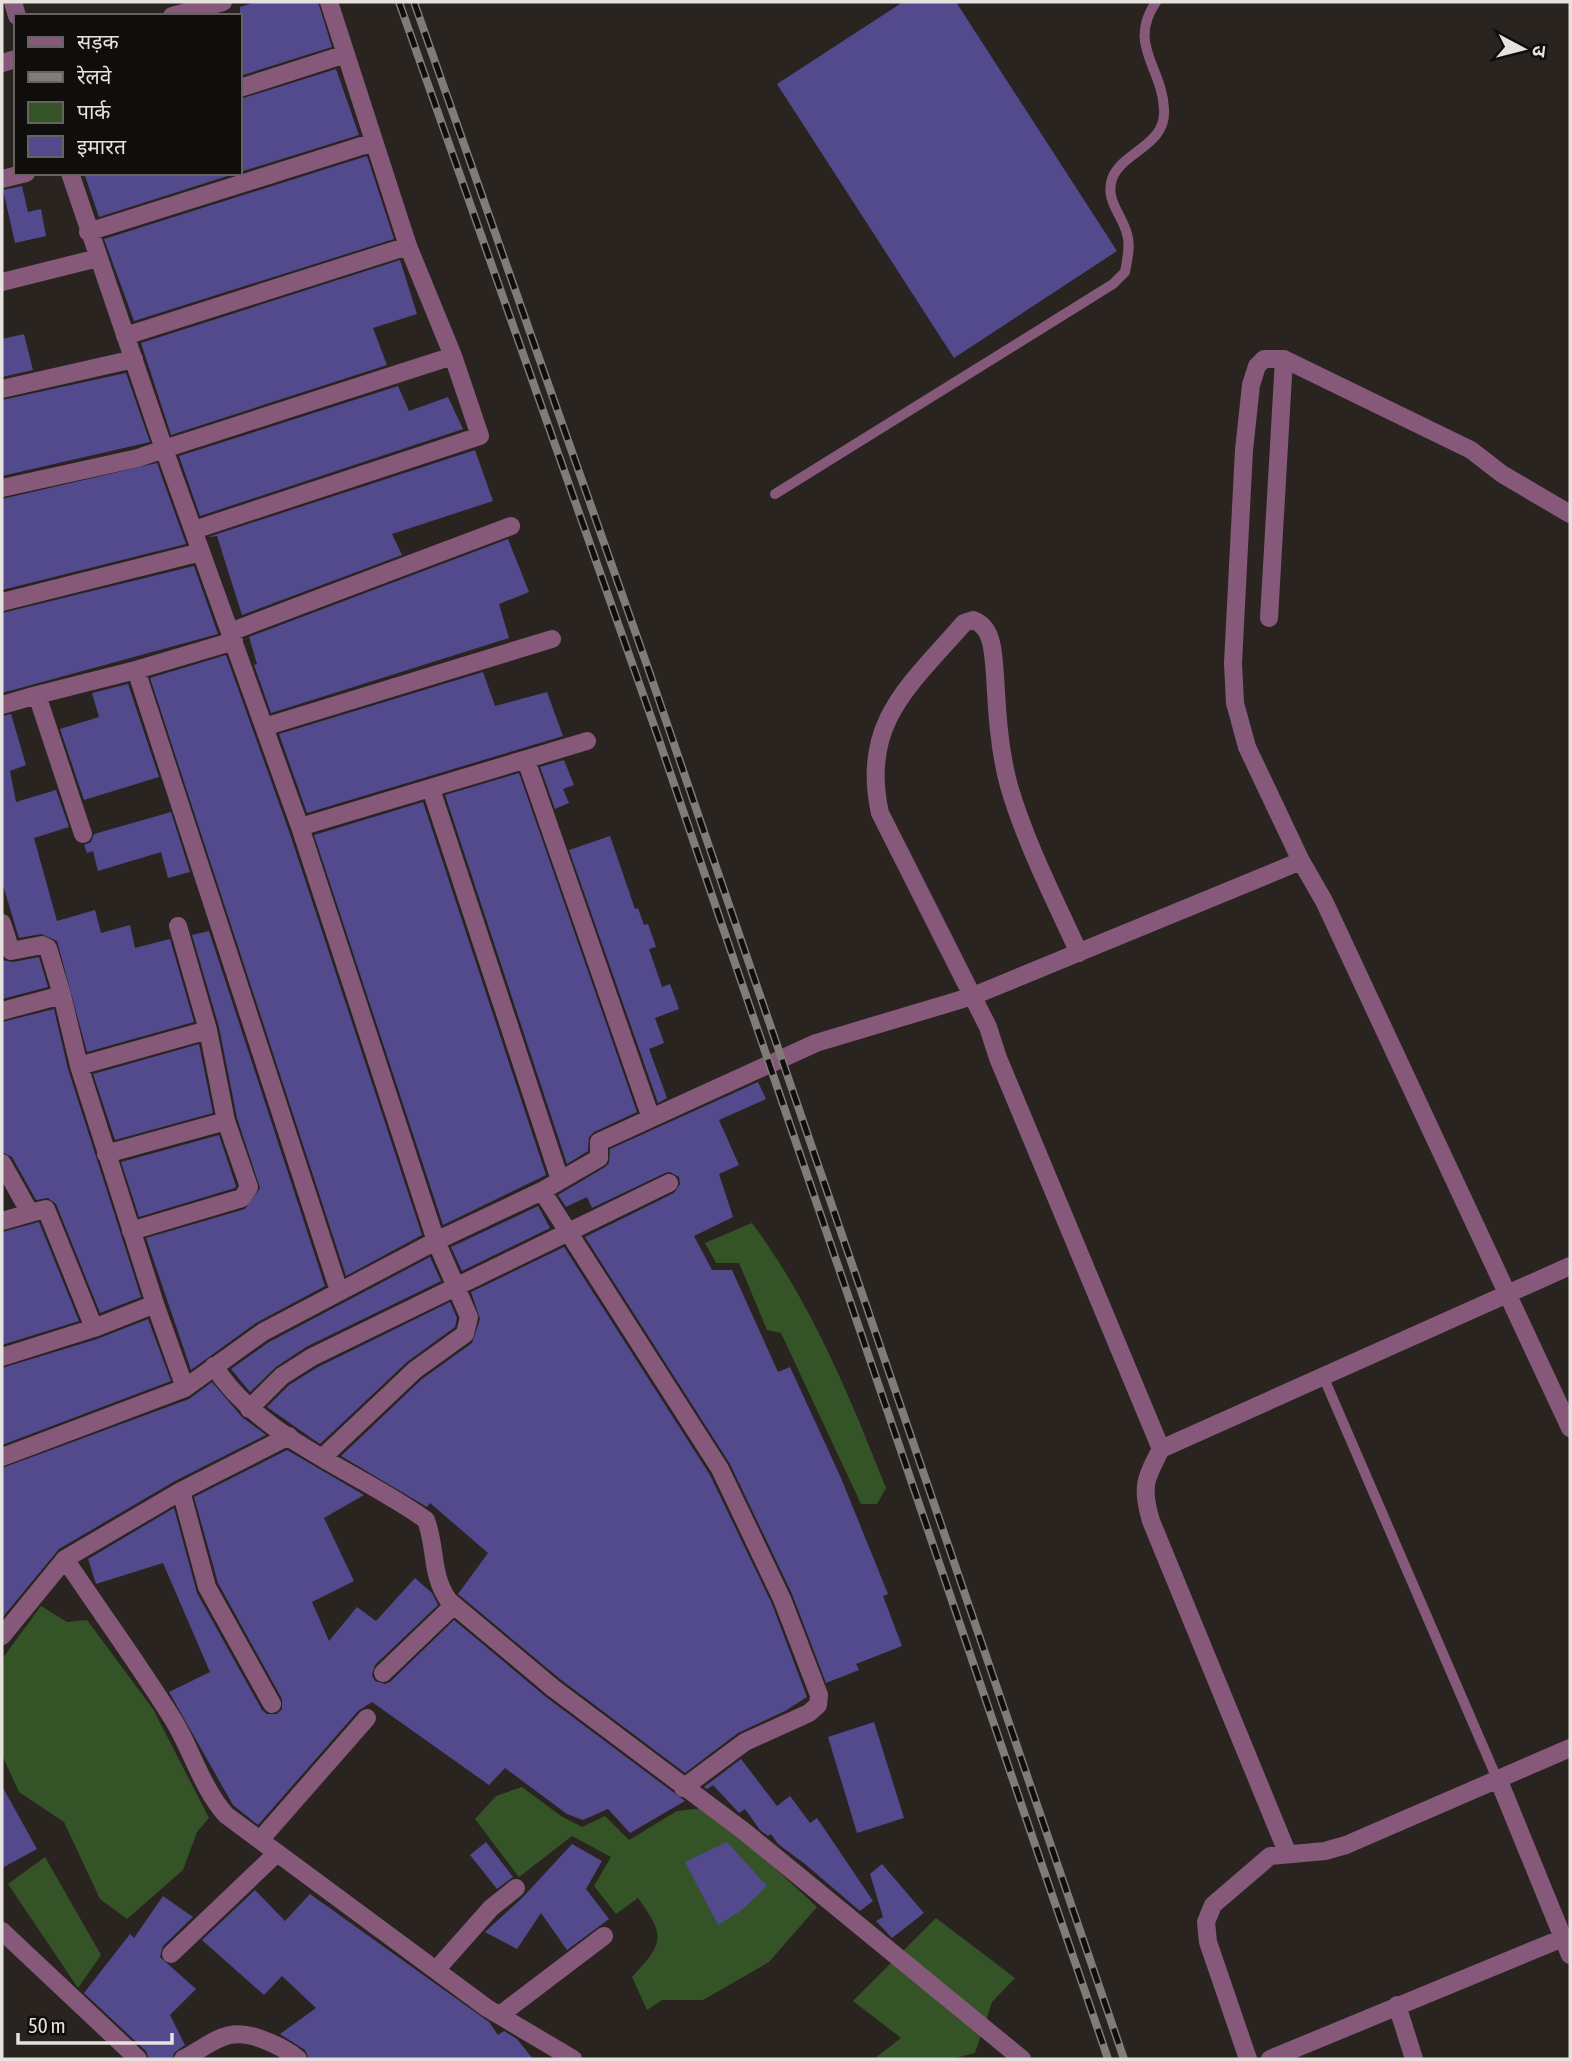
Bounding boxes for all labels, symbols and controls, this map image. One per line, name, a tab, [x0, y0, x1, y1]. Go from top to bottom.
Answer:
legend	[14, 14, 242, 175]
north arrow	[1488, 14, 1558, 84]
text: सड़क	[77, 29, 119, 53]
text: उ	[1528, 44, 1551, 59]
text: रेलवे	[76, 64, 112, 88]
text: पार्क	[77, 99, 111, 123]
text: इमारत	[77, 134, 127, 158]
scale bar	[18, 2002, 172, 2046]
text: 50 m	[28, 2013, 66, 2037]

